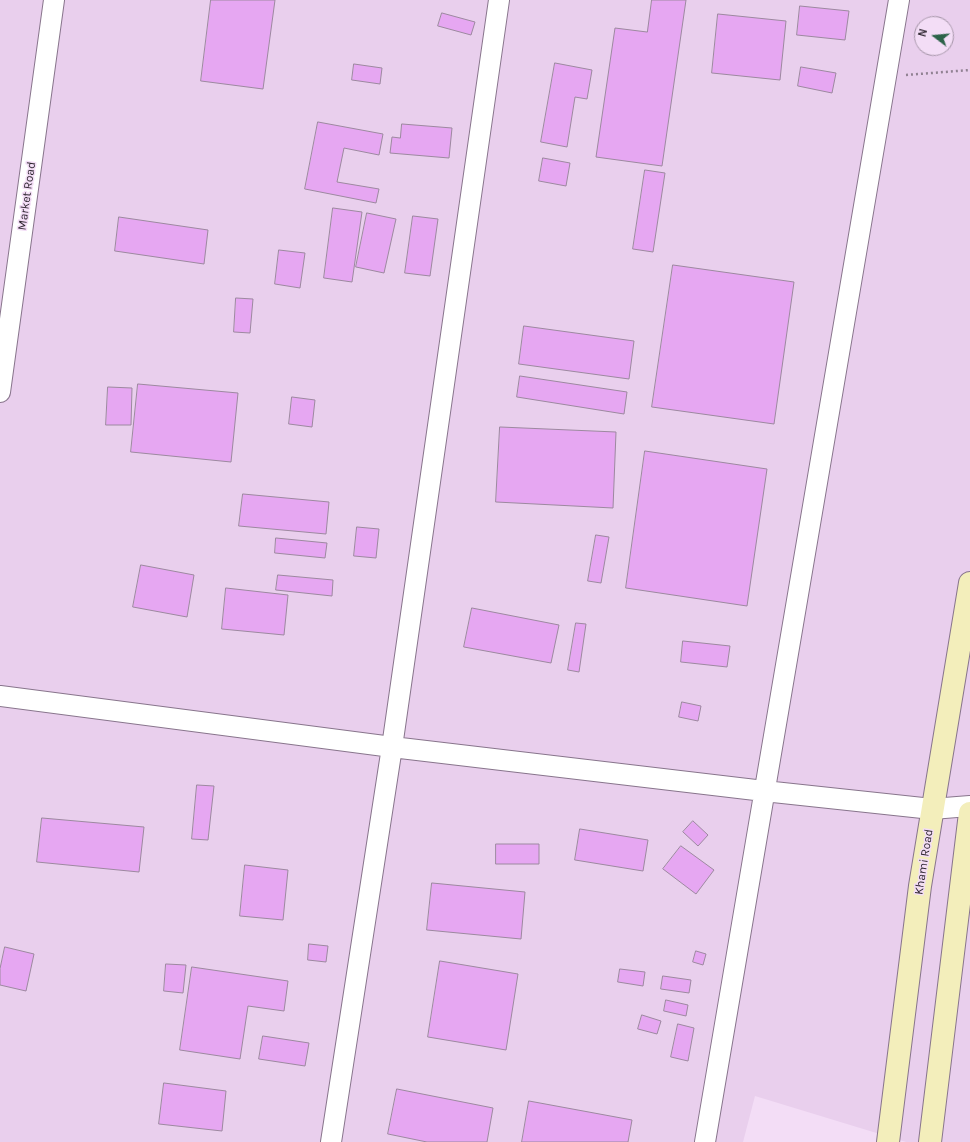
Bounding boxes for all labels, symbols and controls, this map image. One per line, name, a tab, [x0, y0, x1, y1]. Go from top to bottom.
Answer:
north arrow	[914, 16, 954, 56]
text: N	[916, 27, 930, 38]
street label: Market Road	[15, 161, 39, 231]
street label: Khami Road	[912, 828, 936, 896]

